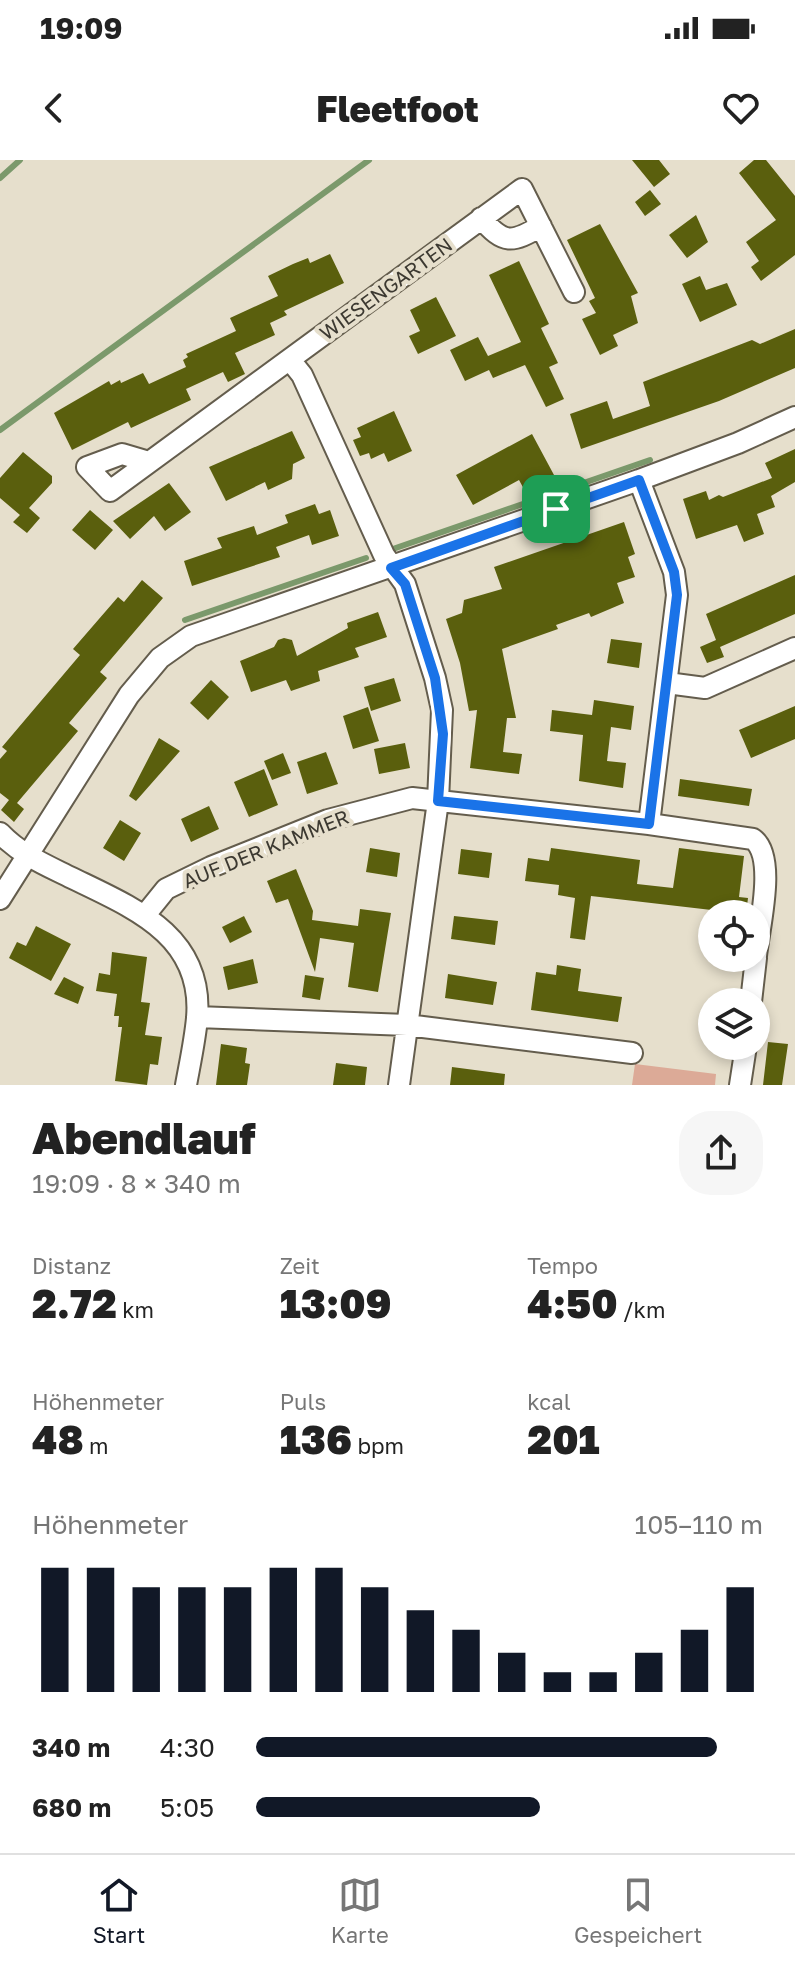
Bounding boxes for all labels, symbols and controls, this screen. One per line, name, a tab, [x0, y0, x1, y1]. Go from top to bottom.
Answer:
text: 19:09	[40, 10, 123, 46]
icon: back	[32, 86, 76, 130]
icon: heart	[719, 86, 763, 130]
text: Fleetfoot	[316, 87, 479, 130]
street label: WIESENGARTEN	[314, 232, 456, 344]
pin	[522, 475, 590, 543]
icon: arrive	[534, 487, 578, 531]
street label: AUF DER KAMMER	[179, 804, 352, 892]
map controls	[698, 900, 770, 1060]
button: locate	[698, 900, 770, 972]
button: layers	[698, 988, 770, 1060]
text: Abendlauf	[32, 1111, 256, 1164]
button: share	[679, 1111, 763, 1195]
text: 19:09 · 8 × 340 m	[32, 1168, 241, 1199]
text: Distanz	[32, 1252, 111, 1279]
text: Zeit	[280, 1252, 320, 1279]
text: Tempo	[527, 1252, 598, 1279]
text: 2.72	[32, 1279, 117, 1327]
text: 13:09	[280, 1279, 392, 1327]
text: 4:50	[527, 1279, 618, 1327]
text: km	[117, 1296, 154, 1323]
text: /km	[618, 1296, 666, 1323]
text: Höhenmeter	[32, 1388, 164, 1415]
text: Puls	[280, 1388, 326, 1415]
text: kcal	[527, 1388, 571, 1415]
text: 48	[32, 1415, 84, 1463]
text: 136	[280, 1415, 352, 1463]
text: 201	[527, 1415, 600, 1463]
text: m	[84, 1432, 109, 1459]
text: bpm	[352, 1432, 404, 1459]
text: Höhenmeter	[32, 1509, 188, 1540]
text: 105–110 m	[635, 1509, 763, 1540]
text: 340 m	[32, 1732, 110, 1763]
text: 4:30	[160, 1732, 215, 1763]
text: 680 m	[32, 1792, 111, 1823]
text: 5:05	[160, 1792, 214, 1823]
tab: Start	[93, 1873, 145, 1948]
tab: Karte	[331, 1873, 389, 1948]
tab: Gespeichert	[574, 1873, 702, 1948]

